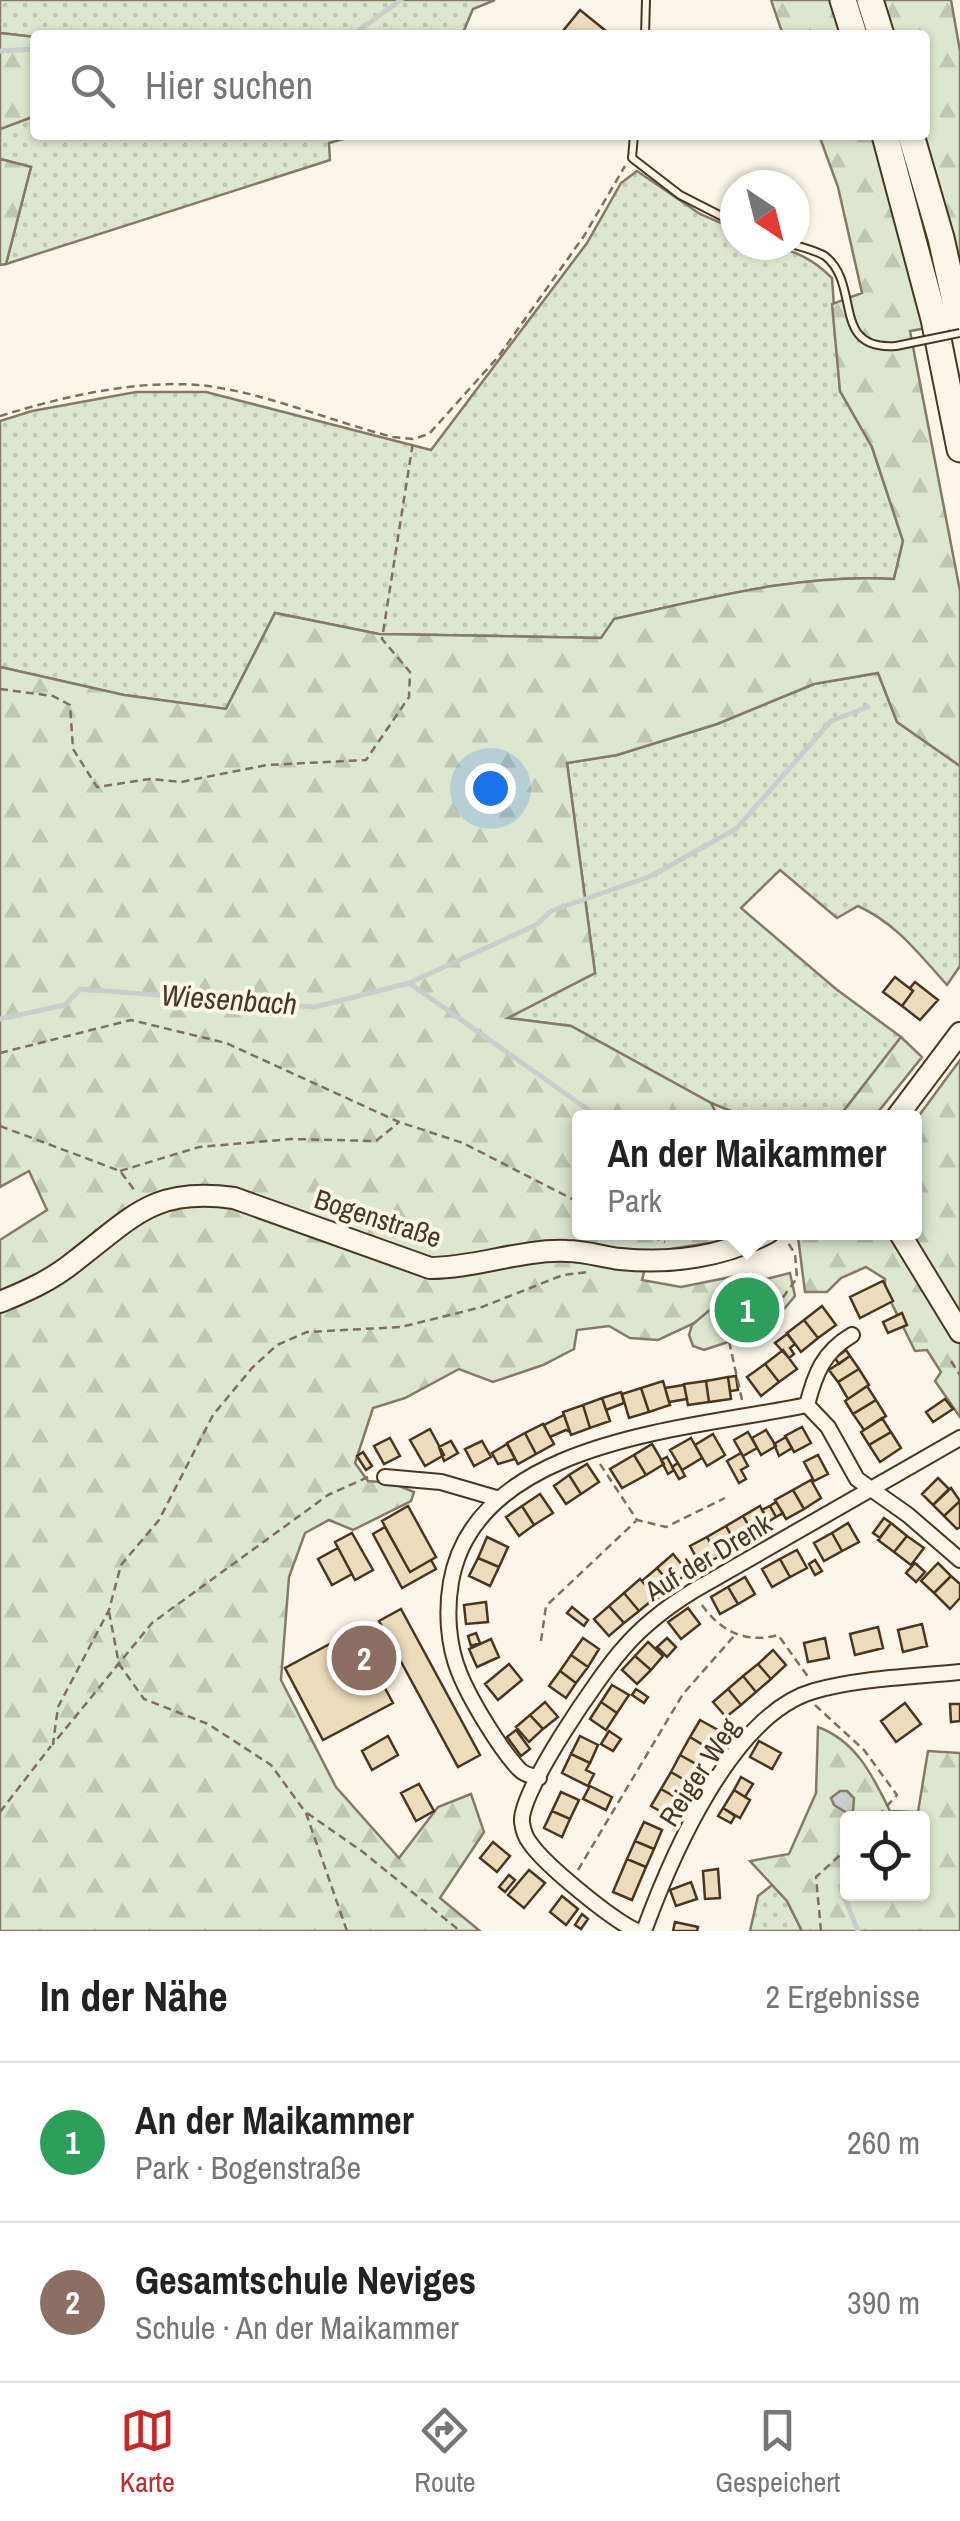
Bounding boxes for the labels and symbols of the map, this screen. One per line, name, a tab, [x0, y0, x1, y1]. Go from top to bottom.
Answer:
north arrow	[720, 170, 810, 260]
your location	[465, 763, 516, 814]
water label: Wiesenbach	[160, 974, 298, 1024]
street label: Bogenstraße	[310, 1180, 446, 1256]
pin: 1	[714, 1272, 780, 1348]
street label: Auf der Drenk	[637, 1504, 779, 1610]
pin: 2	[332, 1620, 396, 1696]
street label: Reiger Weg	[650, 1710, 748, 1834]

